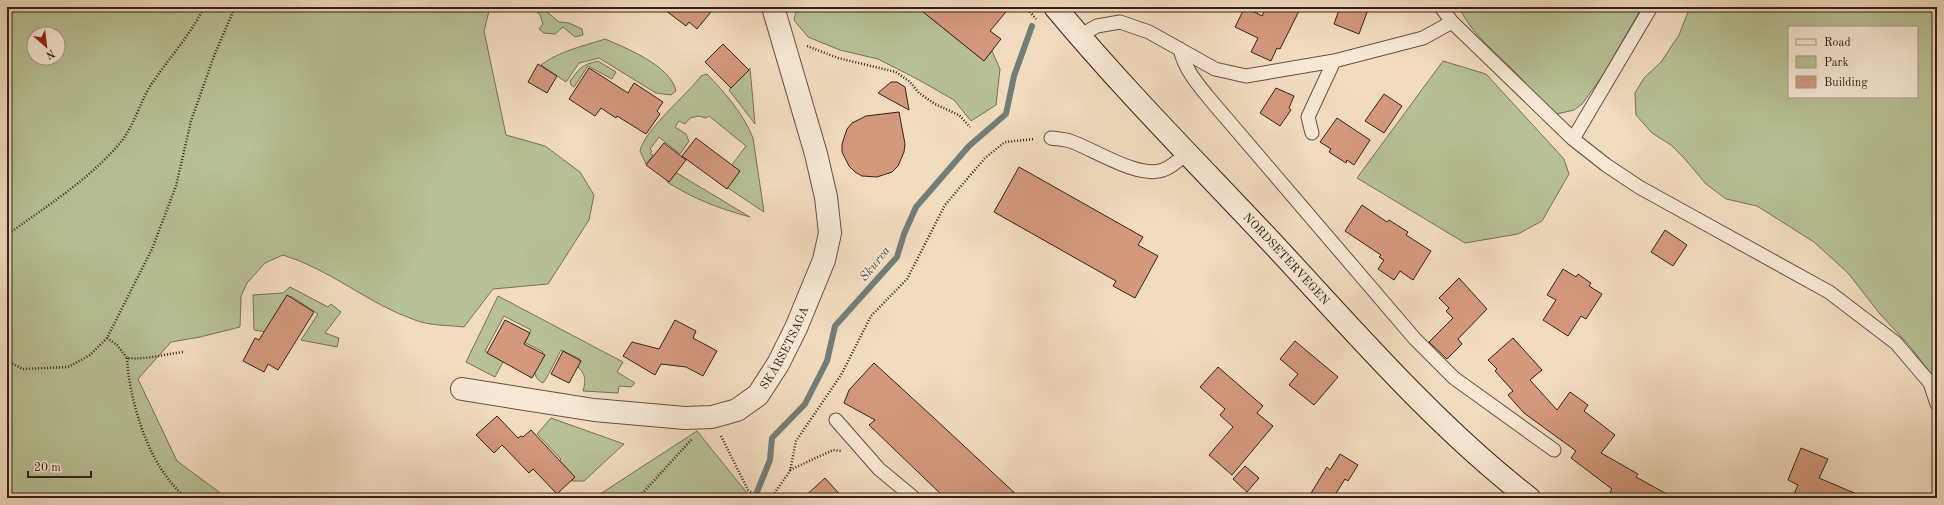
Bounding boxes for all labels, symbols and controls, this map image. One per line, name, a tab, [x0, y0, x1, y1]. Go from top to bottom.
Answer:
north arrow	[26, 26, 66, 66]
legend	[1788, 26, 1918, 98]
text: Road	[1824, 37, 1851, 49]
text: N	[43, 47, 56, 61]
text: Park	[1824, 57, 1849, 69]
text: Building	[1824, 77, 1868, 89]
street label: NORDSETERVEGEN	[1240, 211, 1331, 308]
water label: Skurva	[857, 244, 893, 284]
street label: SKÅRSETSAGA	[758, 305, 811, 392]
scale bar	[28, 453, 91, 479]
text: 20 m	[34, 462, 61, 474]

